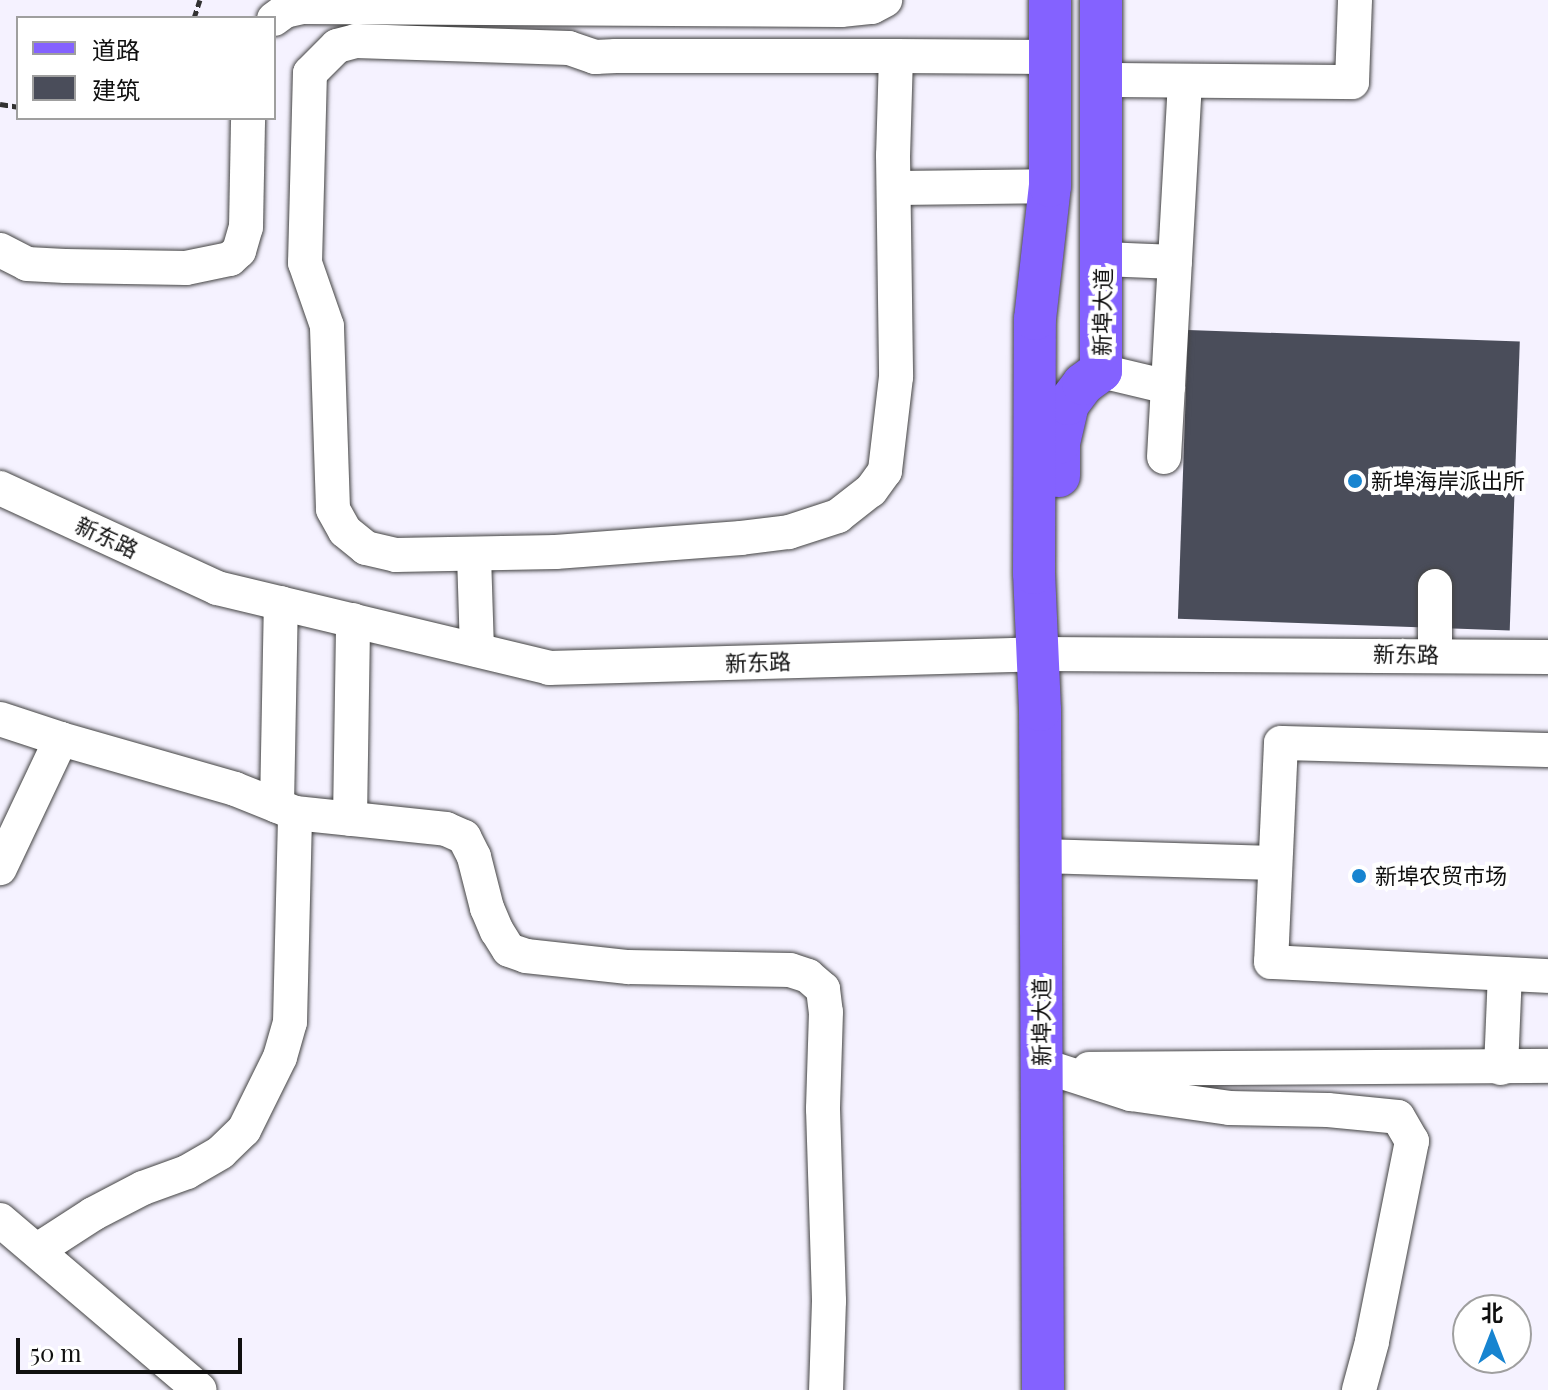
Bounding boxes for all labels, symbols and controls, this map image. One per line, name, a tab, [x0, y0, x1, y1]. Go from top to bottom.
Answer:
legend	[16, 16, 276, 120]
text: 道路	[92, 33, 140, 65]
text: 建筑	[92, 73, 140, 105]
street label: 新埠大道	[1088, 268, 1116, 356]
place label: 新埠海岸派出所	[1371, 468, 1525, 494]
marker: 新埠海岸派出所	[1346, 472, 1364, 490]
street label: 新东路	[72, 511, 142, 563]
street label: 新东路	[1373, 640, 1439, 668]
street label: 新东路	[725, 648, 791, 676]
place label: 新埠农贸市场	[1375, 863, 1507, 889]
marker: 新埠农贸市场	[1350, 867, 1368, 885]
street label: 新埠大道	[1028, 978, 1054, 1066]
north arrow	[1452, 1294, 1532, 1374]
text: 北	[1481, 1297, 1503, 1327]
scale bar	[20, 1322, 246, 1372]
text: 50 m	[30, 1336, 82, 1368]

